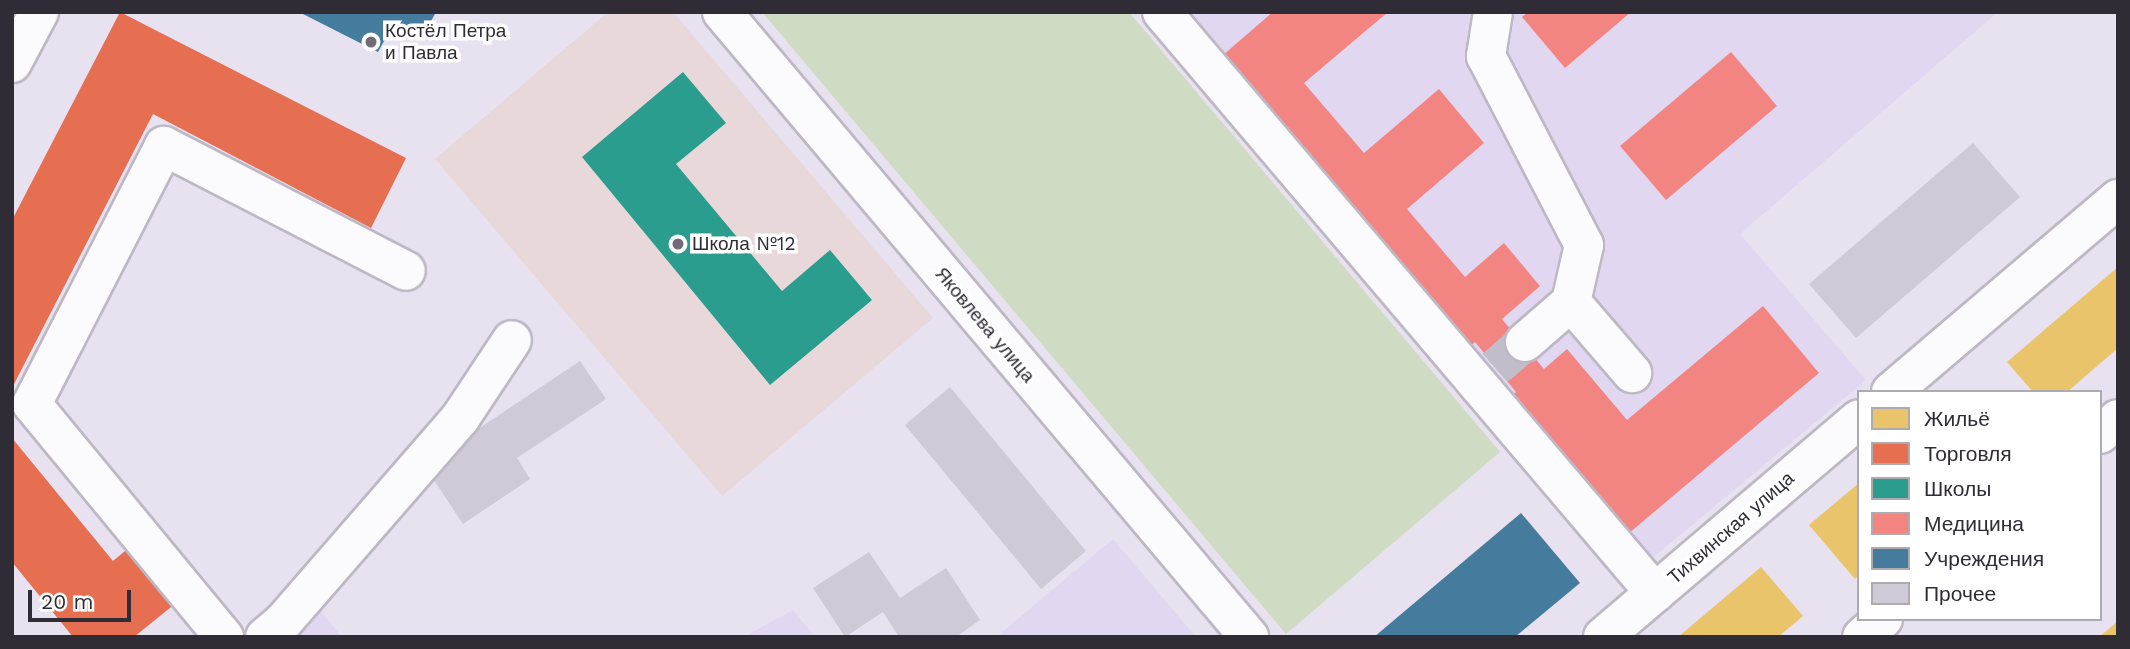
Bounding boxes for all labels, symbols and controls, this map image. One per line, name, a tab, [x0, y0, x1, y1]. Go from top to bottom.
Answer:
place label: Костёл Петра и Павла	[385, 20, 506, 64]
marker: Костёл Петра и Павла	[363, 34, 379, 50]
place label: Школа №12	[692, 233, 795, 255]
marker: Школа №12	[670, 236, 686, 252]
street label: Яковлева улица	[930, 263, 1040, 387]
legend	[1857, 390, 2102, 621]
text: Жильё	[1924, 406, 1990, 431]
text: Торговля	[1924, 441, 2012, 466]
street label: Тихвинская улица	[1663, 467, 1799, 589]
text: Школы	[1924, 476, 1991, 501]
text: Медицина	[1924, 511, 2024, 536]
text: Учреждения	[1924, 546, 2044, 571]
scale bar	[32, 576, 135, 620]
text: Прочее	[1924, 581, 1996, 606]
text: 20 m	[41, 589, 93, 614]

